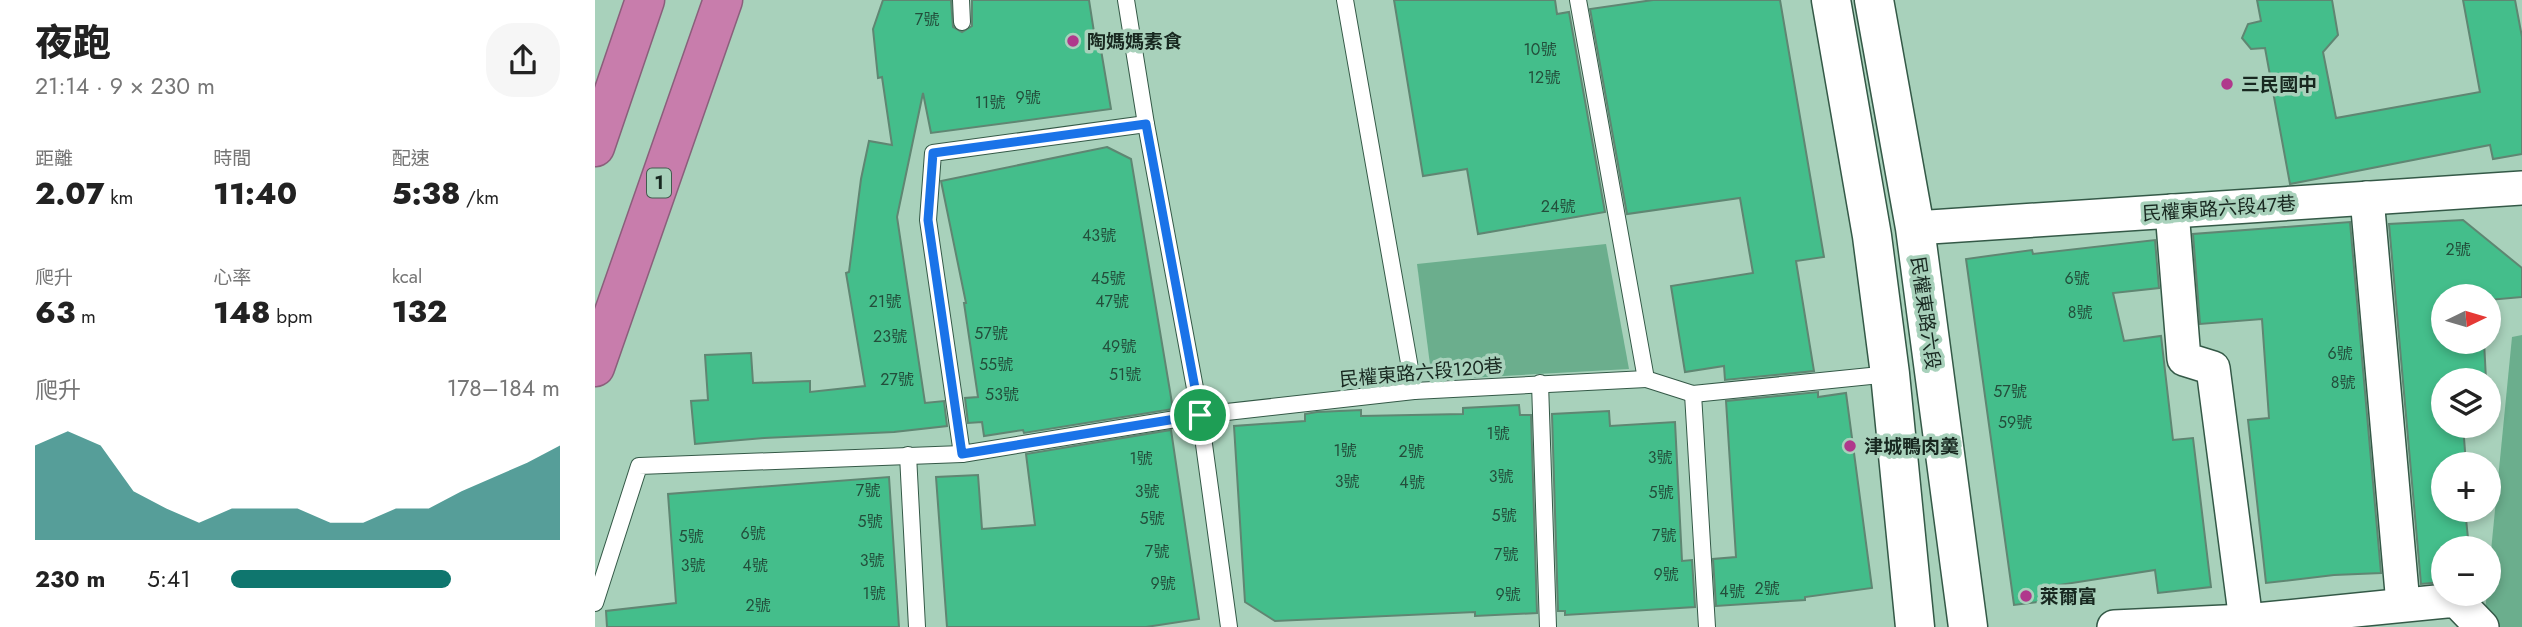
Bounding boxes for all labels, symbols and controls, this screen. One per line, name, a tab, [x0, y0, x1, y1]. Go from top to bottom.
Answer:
house number: 7號	[915, 8, 939, 31]
text: 夜跑	[35, 15, 111, 70]
button: share	[486, 23, 560, 97]
place label: 陶媽媽素食	[1087, 28, 1182, 55]
marker: 陶媽媽素食	[1065, 33, 1081, 49]
house number: 10號	[1524, 38, 1556, 61]
house number: 12號	[1528, 66, 1560, 89]
text: 21:14 · 9 × 230 m	[35, 69, 215, 103]
place label: 三民國中	[2241, 71, 2317, 98]
marker: 三民國中	[2219, 76, 2235, 92]
house number: 9號	[1015, 86, 1041, 109]
house number: 11號	[975, 91, 1005, 114]
text: 距離	[35, 145, 73, 172]
text: 時間	[213, 145, 251, 172]
text: 配速	[392, 145, 430, 172]
road number: 1	[647, 168, 671, 198]
text: 2.07	[35, 172, 105, 215]
text: 11:40	[213, 172, 297, 215]
text: 5:38	[392, 172, 460, 215]
text: km	[105, 184, 133, 211]
text: /km	[460, 184, 499, 211]
street label: 民權東路六段47巷	[2141, 190, 2297, 227]
house number: 24號	[1541, 195, 1575, 218]
house number: 43號	[1082, 224, 1116, 247]
house number: 2號	[2445, 238, 2471, 261]
street label: 民權東路六段	[1904, 255, 1947, 371]
text: kcal	[392, 263, 422, 290]
text: 爬升	[35, 264, 73, 291]
text: 心率	[213, 264, 251, 291]
house number: 45號	[1091, 267, 1125, 290]
house number: 6號	[2064, 267, 2090, 290]
north arrow	[2431, 284, 2501, 354]
map controls	[2431, 284, 2501, 606]
text: 132	[392, 290, 447, 333]
house number: 21號	[869, 290, 901, 313]
house number: 47號	[1095, 290, 1129, 313]
text: 63	[35, 291, 75, 334]
text: 148	[213, 291, 271, 334]
house number: 8號	[2068, 301, 2092, 324]
text: m	[75, 303, 96, 330]
text: bpm	[271, 303, 313, 330]
house number: 57號	[974, 322, 1008, 345]
house number: 23號	[873, 325, 907, 348]
house number: 49號	[1102, 335, 1136, 358]
house number: 6號	[2327, 342, 2353, 365]
street label: 民權東路六段120巷	[1338, 352, 1504, 393]
house number: 55號	[979, 353, 1013, 376]
house number: 51號	[1109, 363, 1141, 386]
house number: 27號	[880, 368, 914, 391]
button: layers	[2431, 368, 2501, 438]
text: 178–184 m	[447, 371, 560, 405]
house number: 8號	[2331, 371, 2355, 394]
text: 爬升	[35, 373, 81, 407]
house number: 57號	[1993, 380, 2027, 403]
house number: 53號	[985, 383, 1019, 406]
pin	[1170, 385, 1230, 445]
icon: arrive	[1181, 396, 1219, 434]
house number: 59號	[1998, 411, 2032, 434]
house number: 1號	[1486, 422, 1510, 445]
place label: 津城鴨肉羮	[1864, 433, 1959, 460]
marker: 津城鴨肉羮	[1842, 438, 1858, 454]
house number: 1號	[1333, 439, 1357, 462]
house number: 2號	[1398, 440, 1424, 463]
house number: 3號	[1648, 446, 1672, 469]
house number: 1號	[1129, 447, 1153, 470]
button: +	[2431, 452, 2501, 522]
house number: 3號	[1489, 465, 1513, 488]
house number: 3號	[1335, 470, 1359, 493]
house number: 4號	[1399, 471, 1425, 494]
house number: 7號	[856, 479, 880, 502]
house number: 3號	[1135, 480, 1159, 503]
house number: 5號	[1648, 481, 1674, 504]
house number: 5號	[1491, 504, 1517, 527]
house number: 5號	[1139, 507, 1165, 530]
house number: 5號	[857, 510, 883, 533]
house number: 6號	[740, 522, 766, 545]
house number: 7號	[1652, 524, 1676, 547]
house number: 5號	[678, 525, 704, 548]
button: −	[2431, 536, 2501, 606]
house number: 7號	[1145, 540, 1169, 563]
house number: 7號	[1494, 543, 1518, 566]
house number: 3號	[860, 549, 884, 572]
house number: 3號	[681, 554, 705, 577]
house number: 4號	[742, 554, 768, 577]
text: 230 m	[35, 562, 105, 596]
text: 5:41	[147, 562, 191, 596]
house number: 9號	[1653, 563, 1679, 586]
house number: 9號	[1150, 572, 1176, 595]
house number: 2號	[1754, 577, 1780, 600]
house number: 4號	[1719, 580, 1745, 603]
house number: 1號	[862, 582, 886, 605]
house number: 9號	[1495, 583, 1521, 606]
place label: 萊爾富	[2040, 583, 2097, 610]
marker: 萊爾富	[2018, 588, 2034, 604]
house number: 2號	[745, 594, 771, 617]

